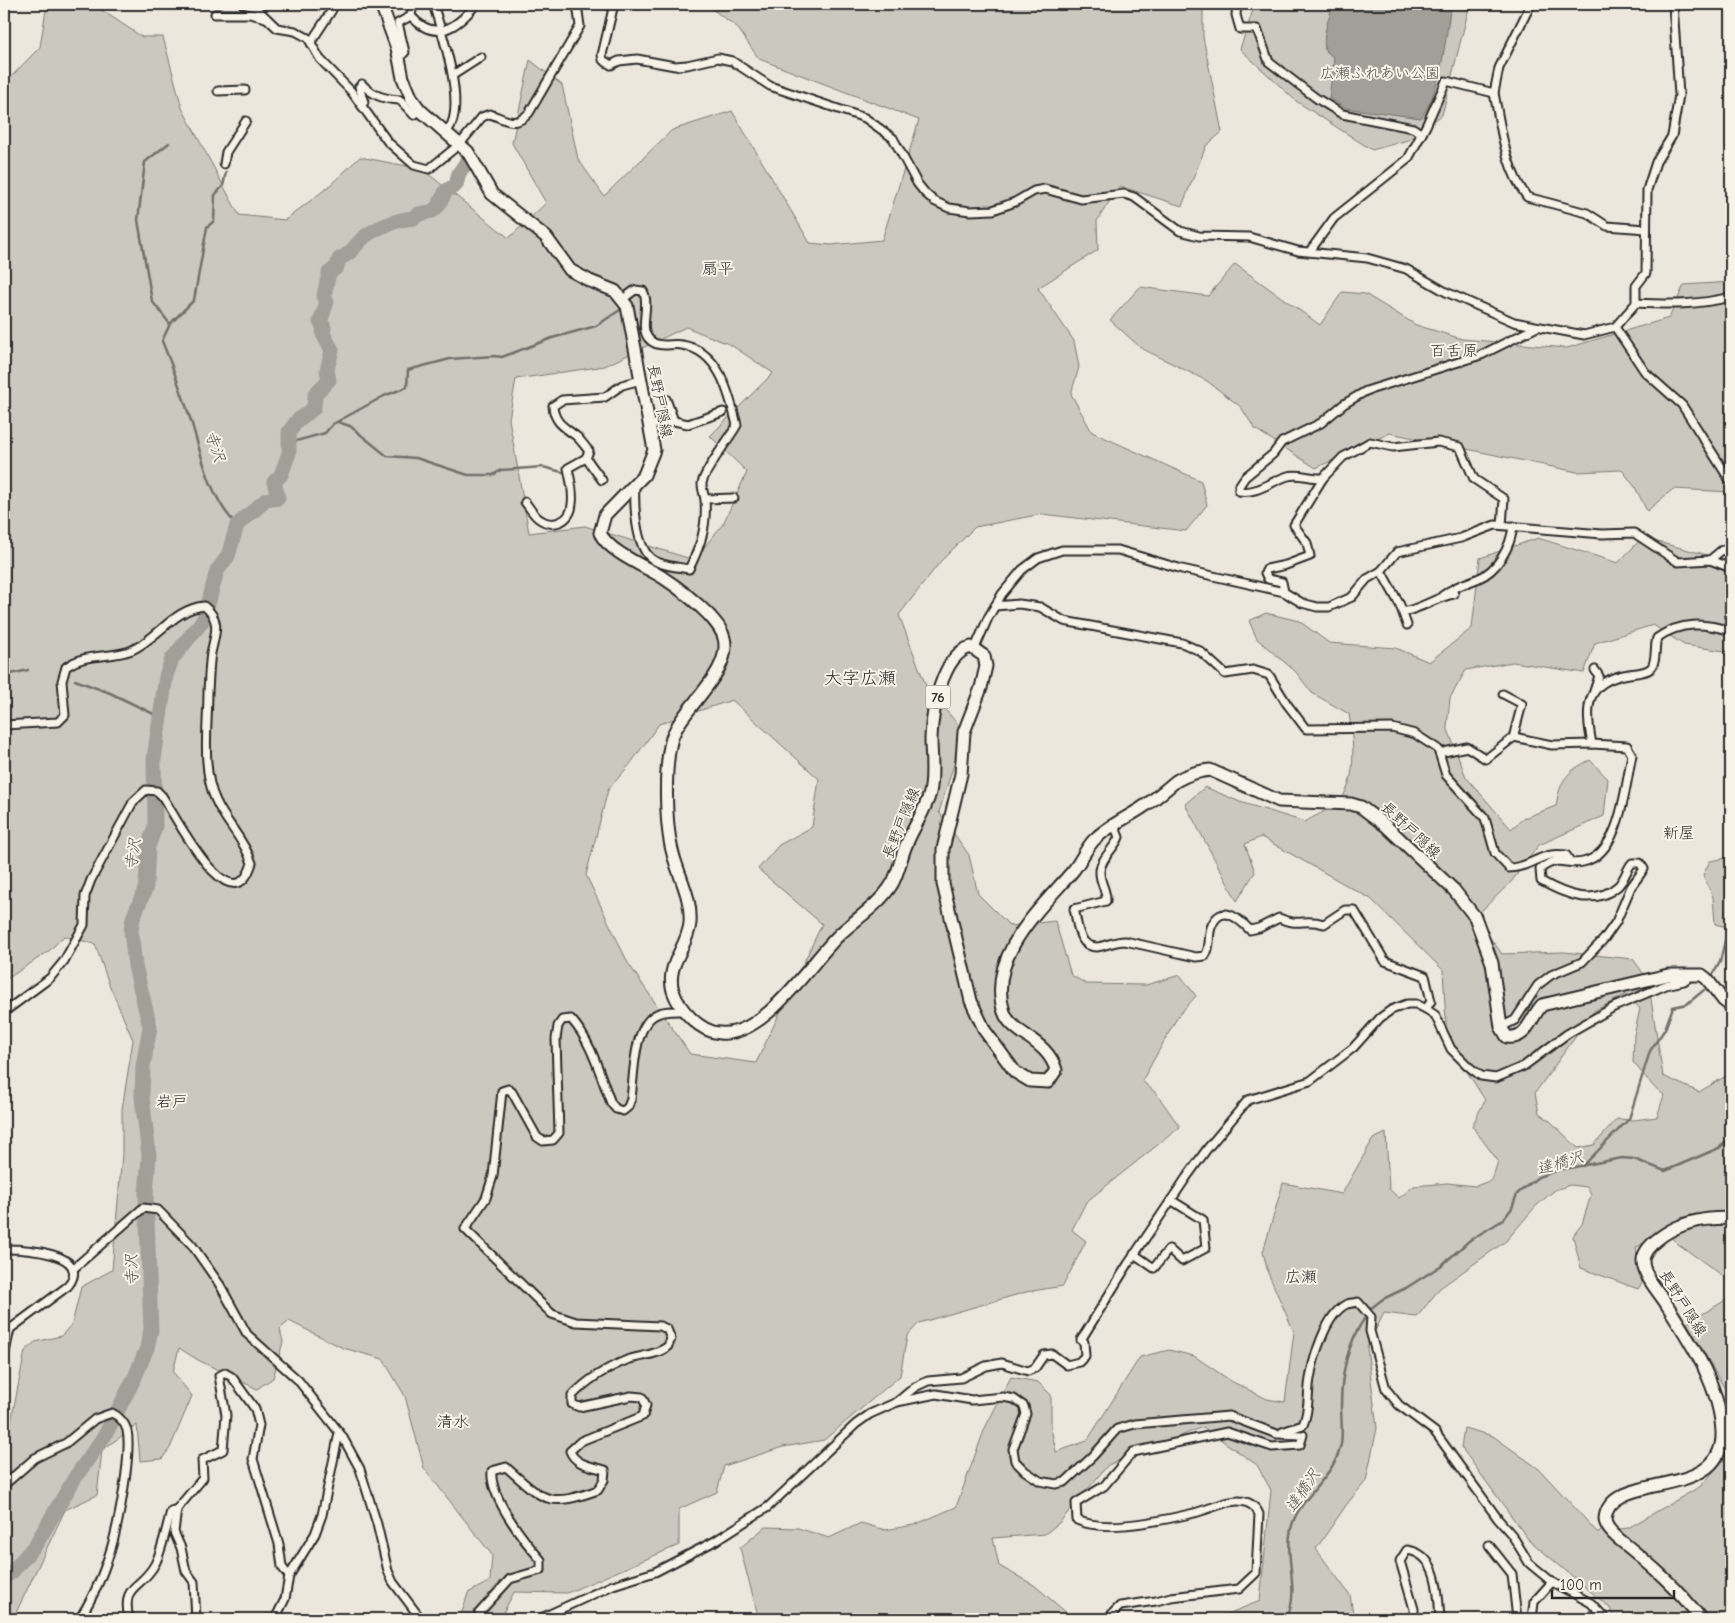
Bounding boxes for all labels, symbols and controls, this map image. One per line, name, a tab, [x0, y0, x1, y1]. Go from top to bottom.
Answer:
park label: 広瀬ふれあい公園	[1320, 64, 1440, 82]
district label: 扇平	[702, 260, 734, 278]
district label: 百舌原	[1430, 342, 1478, 360]
street label: 長野戸隠線	[644, 362, 676, 440]
water label: 寺沢	[201, 428, 229, 465]
district label: 大字広瀬	[824, 668, 896, 689]
road number: 76	[926, 686, 950, 709]
street label: 長野戸隠線	[879, 785, 923, 861]
street label: 長野戸隠線	[1377, 798, 1445, 862]
district label: 新屋	[1663, 824, 1695, 842]
water label: 寺沢	[122, 836, 144, 871]
district label: 岩戸	[156, 1093, 188, 1111]
water label: 達橋沢	[1535, 1147, 1587, 1178]
water label: 寺沢	[122, 1253, 142, 1286]
street label: 長野戸隠線	[1655, 1266, 1711, 1340]
district label: 広瀬	[1285, 1268, 1317, 1286]
district label: 清水	[437, 1413, 469, 1431]
water label: 達橋沢	[1282, 1465, 1324, 1515]
scale bar	[1552, 1568, 1675, 1600]
text: 100 m	[1560, 1576, 1602, 1594]

